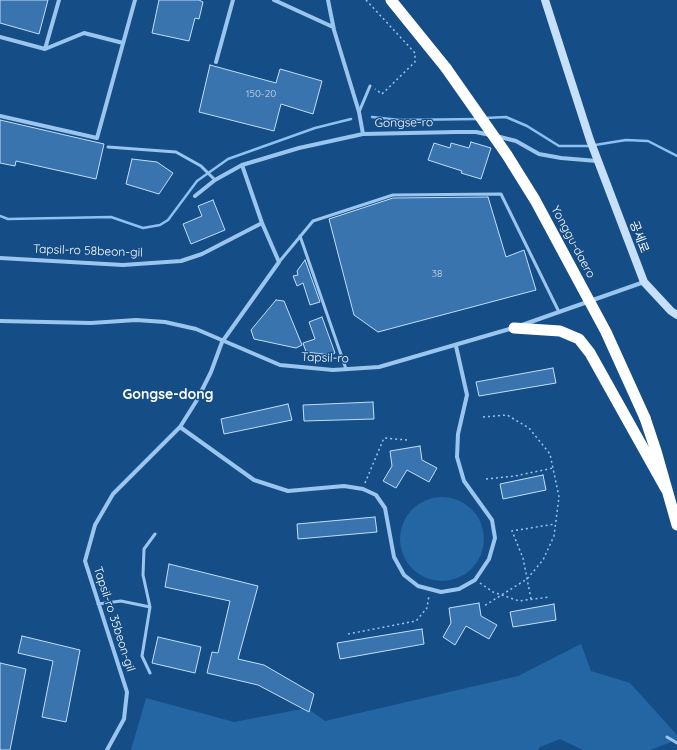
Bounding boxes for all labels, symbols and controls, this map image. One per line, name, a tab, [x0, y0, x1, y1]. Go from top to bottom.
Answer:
house number: 150-20	[246, 88, 276, 100]
street label: Gongse-ro	[375, 115, 433, 131]
street label: Yonggu-daero	[548, 203, 598, 281]
street label: 공세로	[626, 219, 652, 255]
street label: Tapsil-ro 58beon-gil	[33, 242, 143, 260]
house number: 38	[432, 268, 442, 280]
street label: Tapsil-ro	[301, 350, 349, 366]
district label: Gongse-dong	[123, 387, 213, 403]
street label: Tapsil-ro 35beon-gil	[90, 565, 138, 673]

